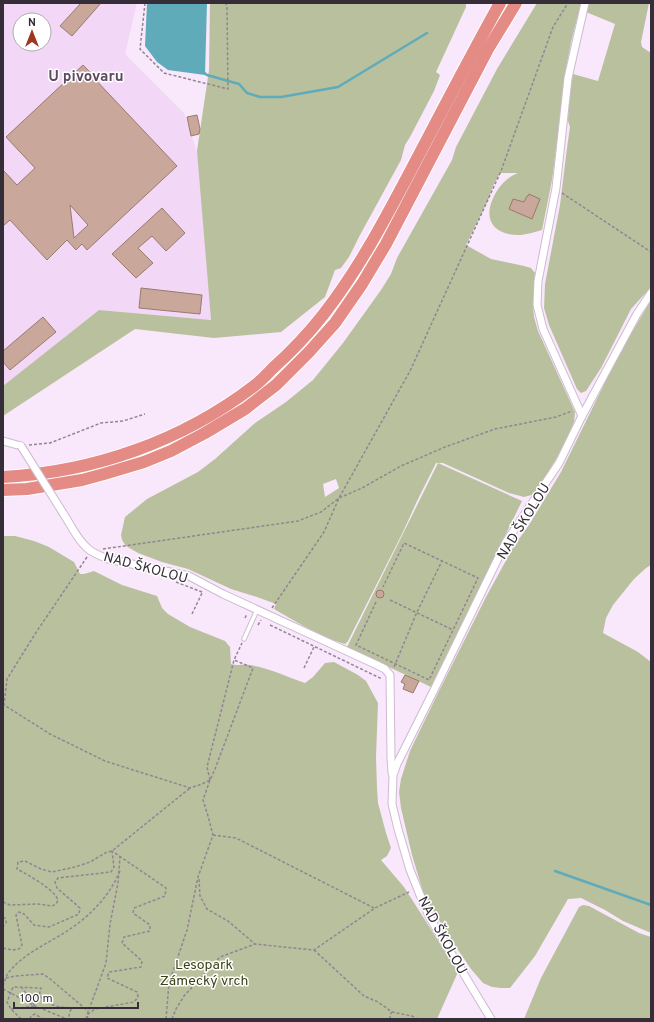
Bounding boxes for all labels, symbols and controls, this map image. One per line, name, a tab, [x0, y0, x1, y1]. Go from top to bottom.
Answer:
north arrow	[12, 12, 52, 52]
text: N	[28, 16, 36, 30]
district label: U pivovaru	[48, 68, 124, 87]
street label: NAD ŠKOLOU	[493, 480, 554, 563]
street label: NAD ŠKOLOU	[102, 548, 190, 588]
street label: NAD ŠKOLOU	[413, 893, 471, 978]
park label: Lesopark Zámecký vrch	[160, 957, 248, 990]
scale bar	[14, 984, 138, 1010]
text: 100 m	[20, 991, 53, 1007]

